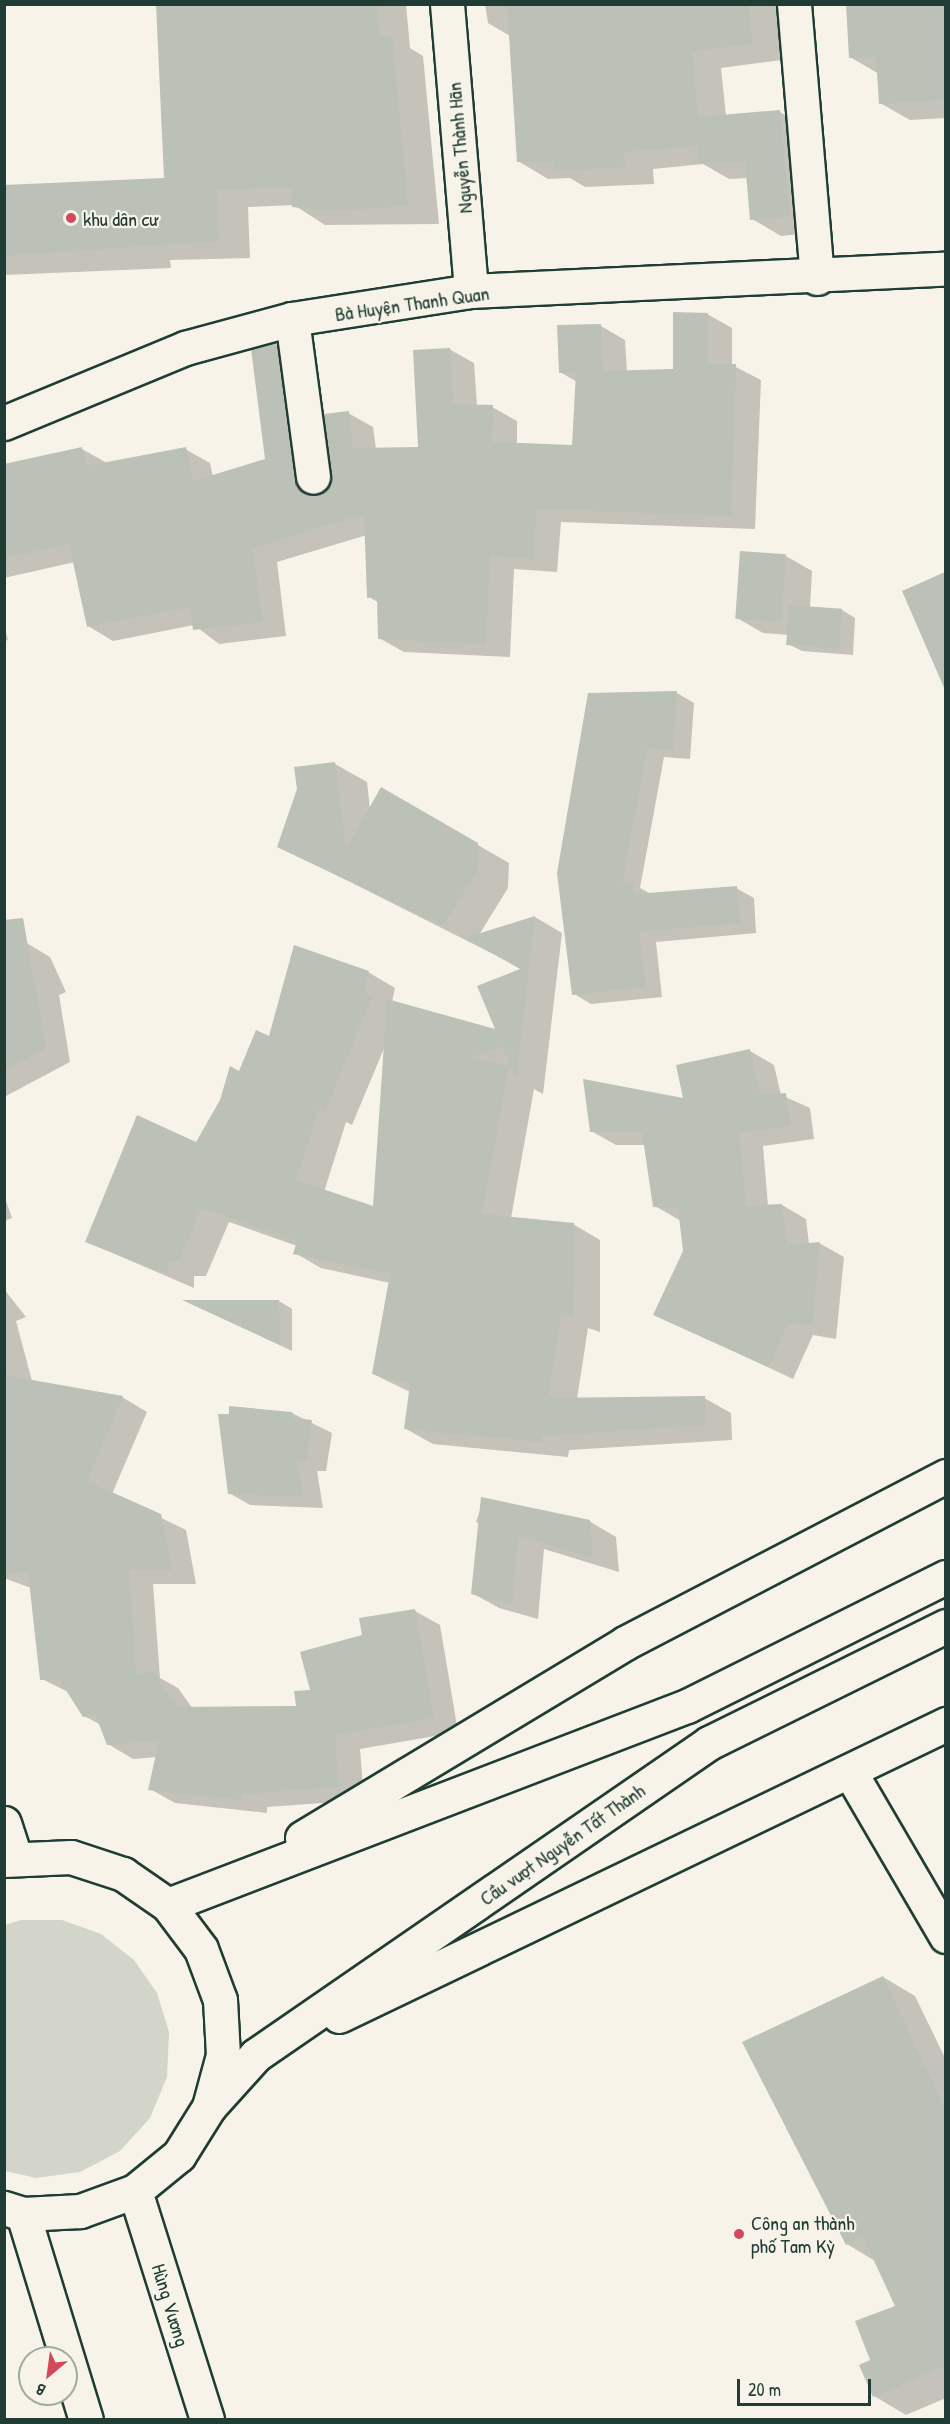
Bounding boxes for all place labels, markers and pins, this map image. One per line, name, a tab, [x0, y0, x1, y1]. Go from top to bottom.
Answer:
place label: khu dân cư	[83, 206, 157, 230]
marker: khu dân cư	[64, 211, 78, 225]
place label: Công an thành phố Tam Kỳ	[751, 2210, 855, 2257]
marker: Công an thành phố Tam Kỳ	[732, 2227, 746, 2241]

